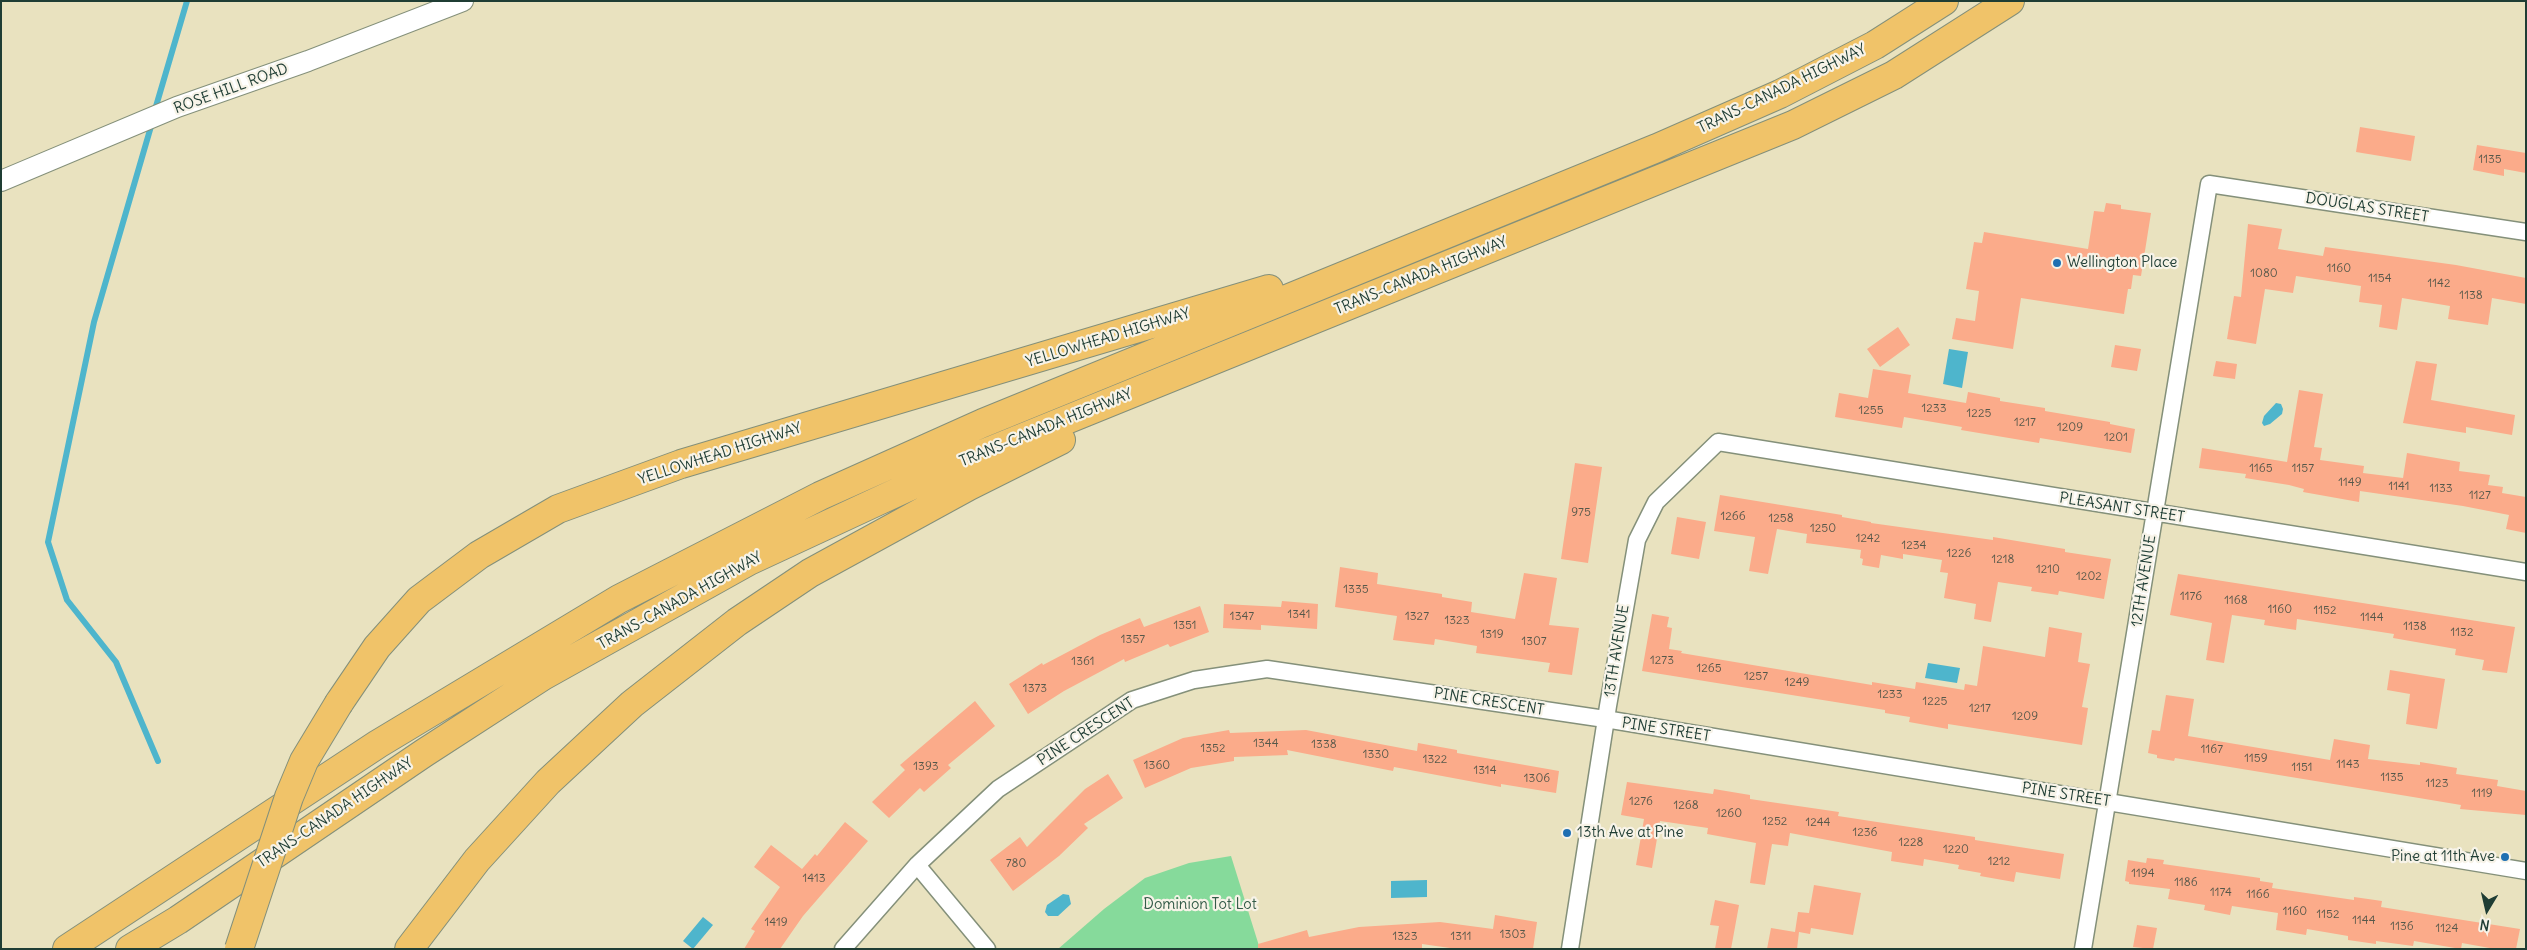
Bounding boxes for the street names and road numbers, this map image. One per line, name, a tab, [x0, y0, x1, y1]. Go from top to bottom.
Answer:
street label: TRANS-CANADA HIGHWAY	[1695, 40, 1869, 138]
street label: ROSE HILL ROAD	[171, 60, 291, 118]
street label: DOUGLAS STREET	[2304, 189, 2430, 227]
street label: TRANS-CANADA HIGHWAY	[1332, 233, 1510, 319]
street label: YELLOWHEAD HIGHWAY	[1024, 304, 1192, 372]
street label: TRANS-CANADA HIGHWAY	[957, 385, 1135, 471]
street label: YELLOWHEAD HIGHWAY	[636, 419, 804, 489]
street label: PLEASANT STREET	[2058, 489, 2186, 527]
street label: 12TH AVENUE	[2128, 534, 2160, 628]
street label: TRANS-CANADA HIGHWAY	[595, 548, 765, 654]
street label: 13TH AVENUE	[1601, 603, 1633, 699]
street label: PINE CRESCENT	[1433, 684, 1545, 720]
street label: PINE CRESCENT	[1034, 694, 1138, 770]
street label: PINE STREET	[1620, 714, 1712, 746]
street label: TRANS-CANADA HIGHWAY	[253, 754, 417, 872]
street label: PINE STREET	[2020, 779, 2112, 811]

